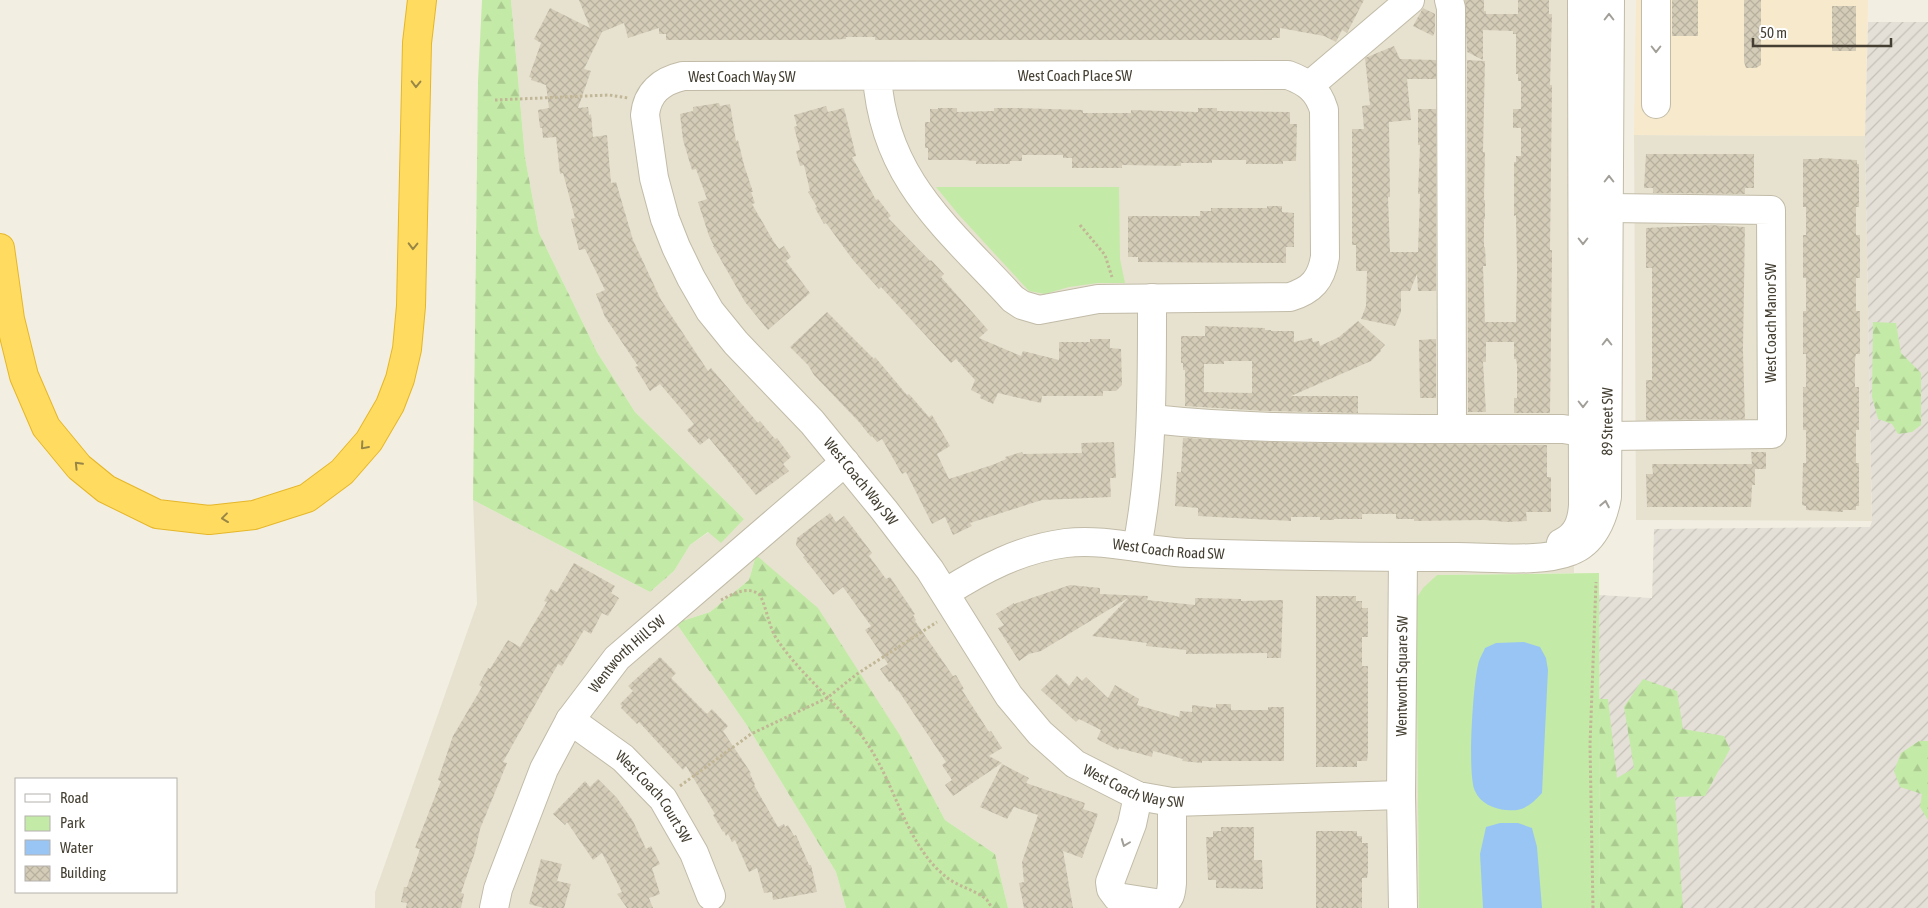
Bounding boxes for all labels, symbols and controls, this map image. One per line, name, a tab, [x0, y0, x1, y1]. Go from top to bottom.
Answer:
one-way arrow	[1604, 12, 1615, 20]
scale bar	[1753, 15, 1890, 47]
text: 50 m	[1760, 24, 1787, 41]
one-way arrow	[1651, 46, 1661, 53]
street label: West Coach Place SW	[1018, 67, 1132, 84]
street label: West Coach Way SW	[688, 68, 796, 85]
one-way arrow	[411, 80, 422, 88]
one-way arrow	[1604, 175, 1614, 182]
one-way arrow	[1578, 238, 1588, 245]
one-way arrow	[407, 242, 418, 250]
street label: West Coach Manor SW	[1762, 263, 1779, 383]
one-way arrow	[1602, 337, 1612, 345]
street label: 89 Street SW	[1598, 387, 1616, 456]
one-way arrow	[1578, 400, 1588, 408]
street label: West Coach Way SW	[820, 434, 901, 528]
one-way arrow	[361, 441, 370, 450]
one-way arrow	[75, 461, 84, 470]
one-way arrow	[1599, 499, 1610, 508]
one-way arrow	[221, 512, 229, 523]
street label: West Coach Road SW	[1112, 535, 1225, 562]
street label: Wentworth Hill SW	[585, 611, 668, 696]
street label: Wentworth Square SW	[1392, 615, 1411, 737]
street label: West Coach Court SW	[613, 747, 695, 846]
street label: West Coach Way SW	[1080, 760, 1185, 810]
legend	[15, 778, 178, 893]
text: Road	[60, 789, 89, 806]
text: Park	[60, 814, 85, 831]
text: Water	[60, 839, 93, 856]
one-way arrow	[1121, 839, 1131, 847]
text: Building	[60, 864, 106, 881]

